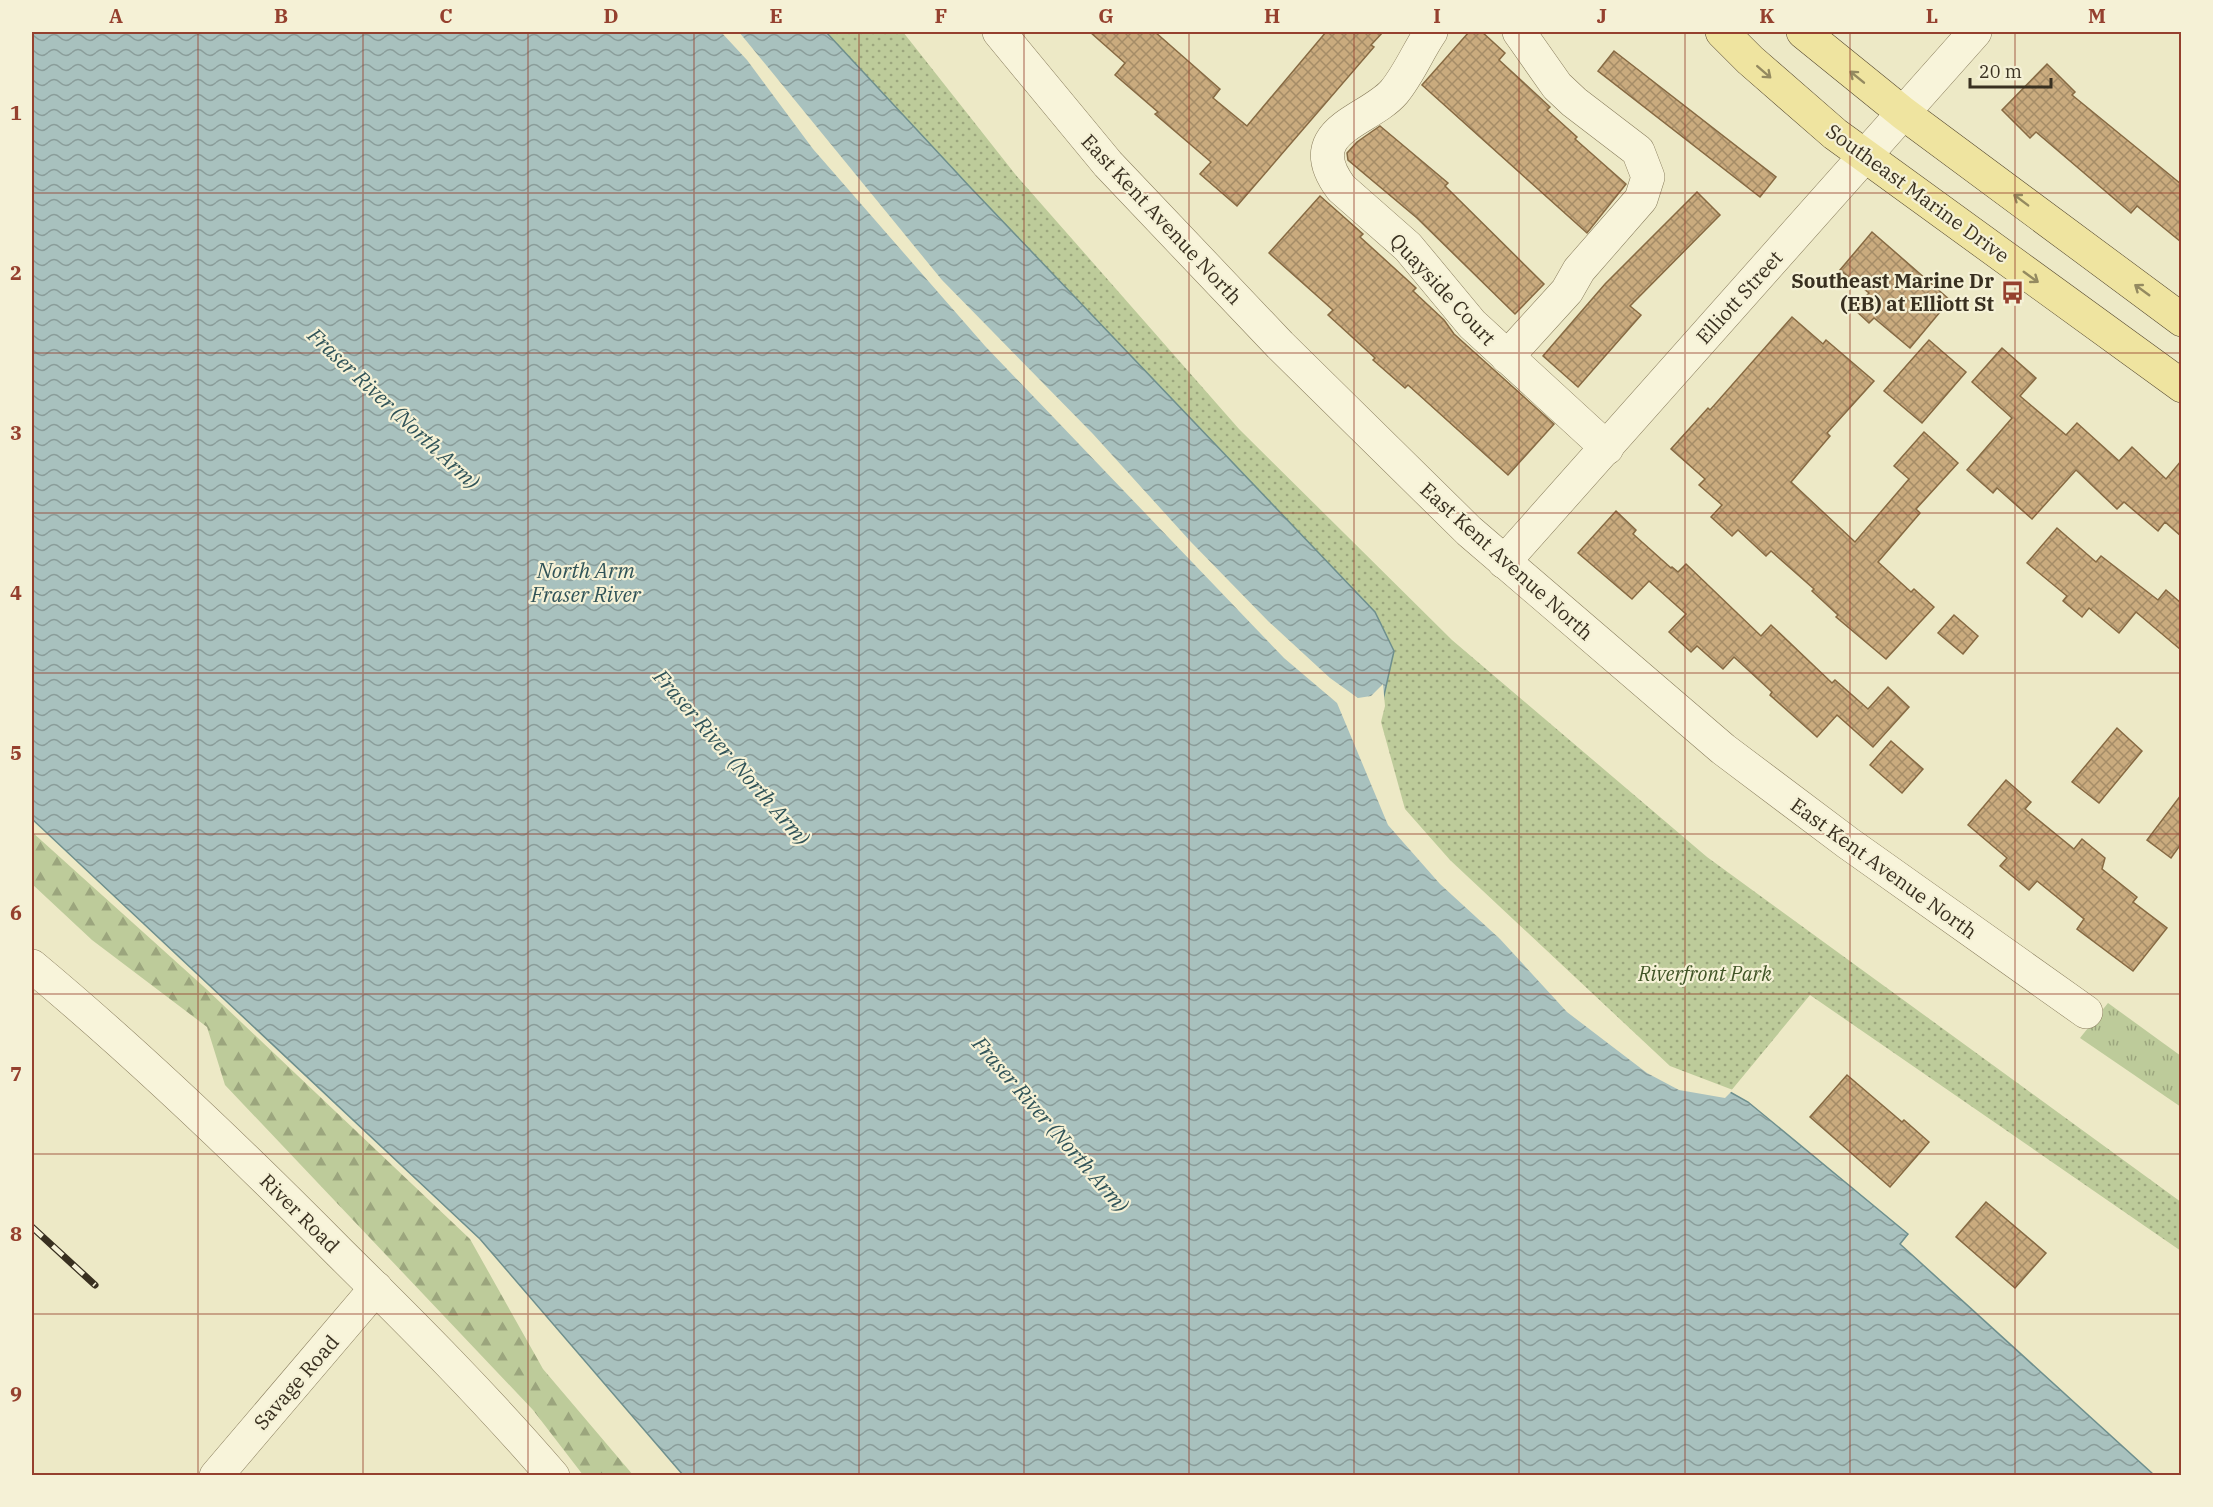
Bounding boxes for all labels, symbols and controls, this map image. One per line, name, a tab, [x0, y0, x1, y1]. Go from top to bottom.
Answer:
text: A	[109, 2, 123, 29]
text: B	[274, 2, 288, 29]
text: C	[439, 2, 453, 29]
text: D	[603, 2, 619, 29]
text: E	[769, 2, 783, 29]
text: F	[935, 2, 947, 29]
text: G	[1098, 2, 1114, 29]
text: H	[1264, 2, 1280, 29]
text: I	[1433, 2, 1441, 29]
text: J	[1597, 2, 1607, 29]
text: K	[1759, 2, 1775, 29]
text: L	[1926, 2, 1938, 29]
text: M	[2088, 2, 2106, 29]
scale bar	[1970, 51, 2051, 89]
text: 20 m	[1979, 60, 2022, 83]
one-way arrow	[1756, 65, 1771, 79]
one-way arrow	[1849, 70, 1865, 83]
text: 1	[10, 99, 22, 126]
street label: Southeast Marine Drive	[1821, 117, 2015, 269]
street label: East Kent Avenue North	[1076, 128, 1248, 310]
one-way arrow	[2013, 194, 2029, 206]
street label: Quayside Court	[1384, 227, 1502, 351]
street label: Elliott Street	[1690, 244, 1788, 350]
text: 2	[10, 259, 22, 286]
place label: Southeast Marine Dr (EB) at Elliott St	[1791, 267, 1995, 317]
one-way arrow	[2023, 271, 2039, 283]
bus stop icon: Southeast Marine Dr (EB) at Elliott St	[1999, 279, 2025, 305]
one-way arrow	[2134, 283, 2150, 296]
water label: Fraser River (North Arm)	[302, 320, 486, 495]
text: 3	[10, 419, 22, 446]
street label: East Kent Avenue North	[1415, 476, 1599, 646]
water label: North Arm Fraser River	[530, 556, 642, 608]
text: 4	[10, 579, 22, 606]
water label: Fraser River (North Arm)	[647, 662, 816, 851]
text: 5	[10, 739, 22, 766]
street label: East Kent Avenue North	[1785, 791, 1983, 945]
text: 6	[10, 899, 22, 926]
park label: Riverfront Park	[1637, 960, 1772, 987]
water label: Fraser River (North Arm)	[966, 1029, 1135, 1218]
text: 7	[10, 1060, 22, 1087]
street label: River Road	[254, 1167, 346, 1259]
text: 8	[10, 1220, 22, 1247]
street label: Savage Road	[247, 1329, 345, 1435]
text: 9	[10, 1380, 22, 1407]

